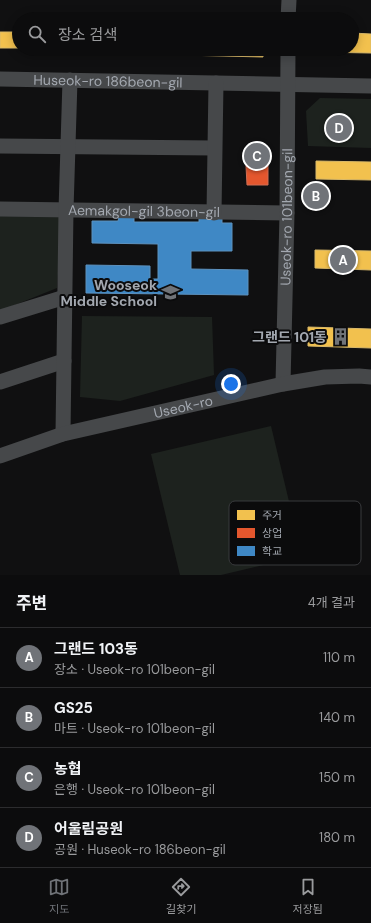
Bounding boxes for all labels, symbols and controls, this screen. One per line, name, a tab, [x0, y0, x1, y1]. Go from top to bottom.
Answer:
search box	[12, 12, 359, 56]
icon: search	[26, 23, 48, 45]
text: 장소 검색	[58, 25, 117, 45]
street label: Huseok-ro 186beon-gil	[33, 71, 183, 91]
pin: D	[326, 113, 352, 143]
pin: C	[244, 141, 270, 171]
street label: Useok-ro 101beon-gil	[276, 148, 296, 286]
pin: B	[303, 181, 329, 211]
street label: Aemakgol-gil 3beon-gil	[68, 201, 220, 221]
pin: A	[330, 245, 356, 275]
place label: Wooseok Middle School	[61, 276, 157, 310]
school or university icon: Wooseok Middle School	[160, 283, 180, 303]
building icon: 그랜드 101동	[330, 327, 350, 347]
place label: 그랜드 101동	[252, 328, 327, 346]
your location	[221, 374, 241, 394]
street label: Useok-ro	[152, 391, 215, 422]
legend	[229, 501, 361, 565]
text: 주거	[262, 508, 282, 522]
text: 상업	[262, 526, 282, 540]
text: 학교	[262, 544, 282, 558]
text: 주변	[16, 592, 47, 614]
text: 4개 결과	[308, 594, 355, 611]
text: 그랜드 103동	[54, 639, 138, 659]
text: A	[24, 649, 34, 666]
text: 110 m	[323, 649, 355, 666]
text: 장소 · Useok-ro 101beon-gil	[54, 661, 215, 678]
text: GS25	[54, 698, 93, 718]
text: B	[25, 709, 33, 726]
text: 140 m	[319, 709, 355, 726]
text: 마트 · Useok-ro 101beon-gil	[54, 720, 215, 737]
text: 농협	[54, 759, 82, 779]
text: C	[24, 769, 34, 786]
text: 150 m	[319, 769, 355, 786]
text: 은행 · Useok-ro 101beon-gil	[54, 781, 215, 798]
text: 어울림공원	[54, 819, 123, 839]
text: D	[24, 829, 34, 846]
text: 180 m	[319, 829, 355, 846]
text: 공원 · Huseok-ro 186beon-gil	[54, 841, 226, 858]
tab: 지도	[48, 876, 70, 916]
tab: 길찾기	[166, 876, 196, 916]
tab: 저장됨	[293, 876, 323, 916]

